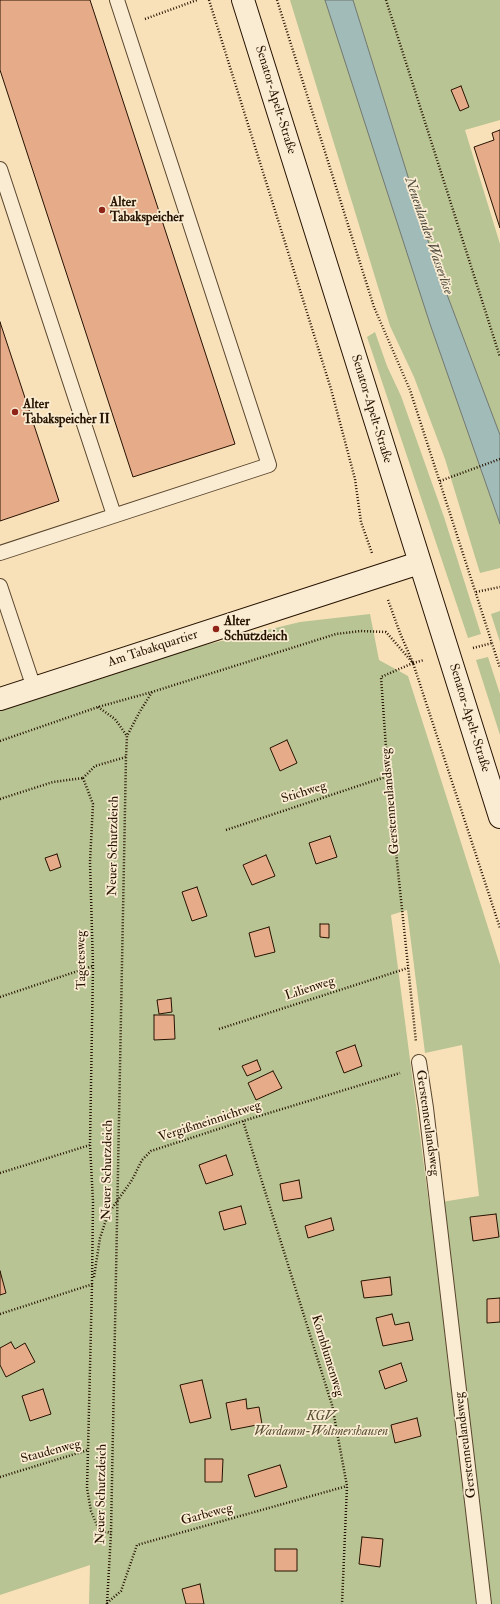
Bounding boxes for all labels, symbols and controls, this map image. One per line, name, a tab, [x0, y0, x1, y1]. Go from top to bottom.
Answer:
street label: Senator-Apelt-Straße	[251, 44, 299, 156]
water label: Neuenlander Wasserlöse	[400, 175, 456, 297]
place label: Alter Tabakspeicher	[110, 195, 184, 226]
marker: Alter Tabakspeicher	[97, 205, 107, 215]
street label: Senator-Apelt-Straße	[347, 353, 395, 465]
place label: Alter Tabakspeicher II	[23, 397, 110, 428]
marker: Alter Tabakspeicher II	[10, 407, 20, 417]
place label: Alter Schutzdeich	[224, 614, 288, 645]
marker: Alter Schutzdeich	[211, 624, 221, 634]
street label: Am Tabakquartier	[106, 627, 200, 671]
street label: Senator-Apelt-Straße	[445, 662, 493, 774]
street label: Gerstenneulandsweg	[379, 747, 403, 855]
street label: Stichweg	[279, 778, 329, 808]
street label: Neuer Schutzdeich	[105, 796, 123, 896]
street label: Tagetesweg	[74, 930, 90, 990]
street label: Lilienweg	[283, 974, 337, 1004]
street label: Gerstenneulandsweg	[412, 1069, 442, 1177]
street label: Vergißmeinnichtweg	[157, 1098, 263, 1146]
street label: Neuer Schutzdeich	[99, 1120, 117, 1220]
street label: Kornblumenweg	[307, 1313, 347, 1399]
street label: Gerstenneulandsweg	[452, 1391, 480, 1499]
park label: KGV Wardamm-Woltmershausen	[254, 1409, 388, 1440]
street label: Staudenweg	[19, 1436, 83, 1468]
street label: Neuer Schutzdeich	[93, 1444, 111, 1544]
street label: Garbeweg	[180, 1501, 234, 1529]

